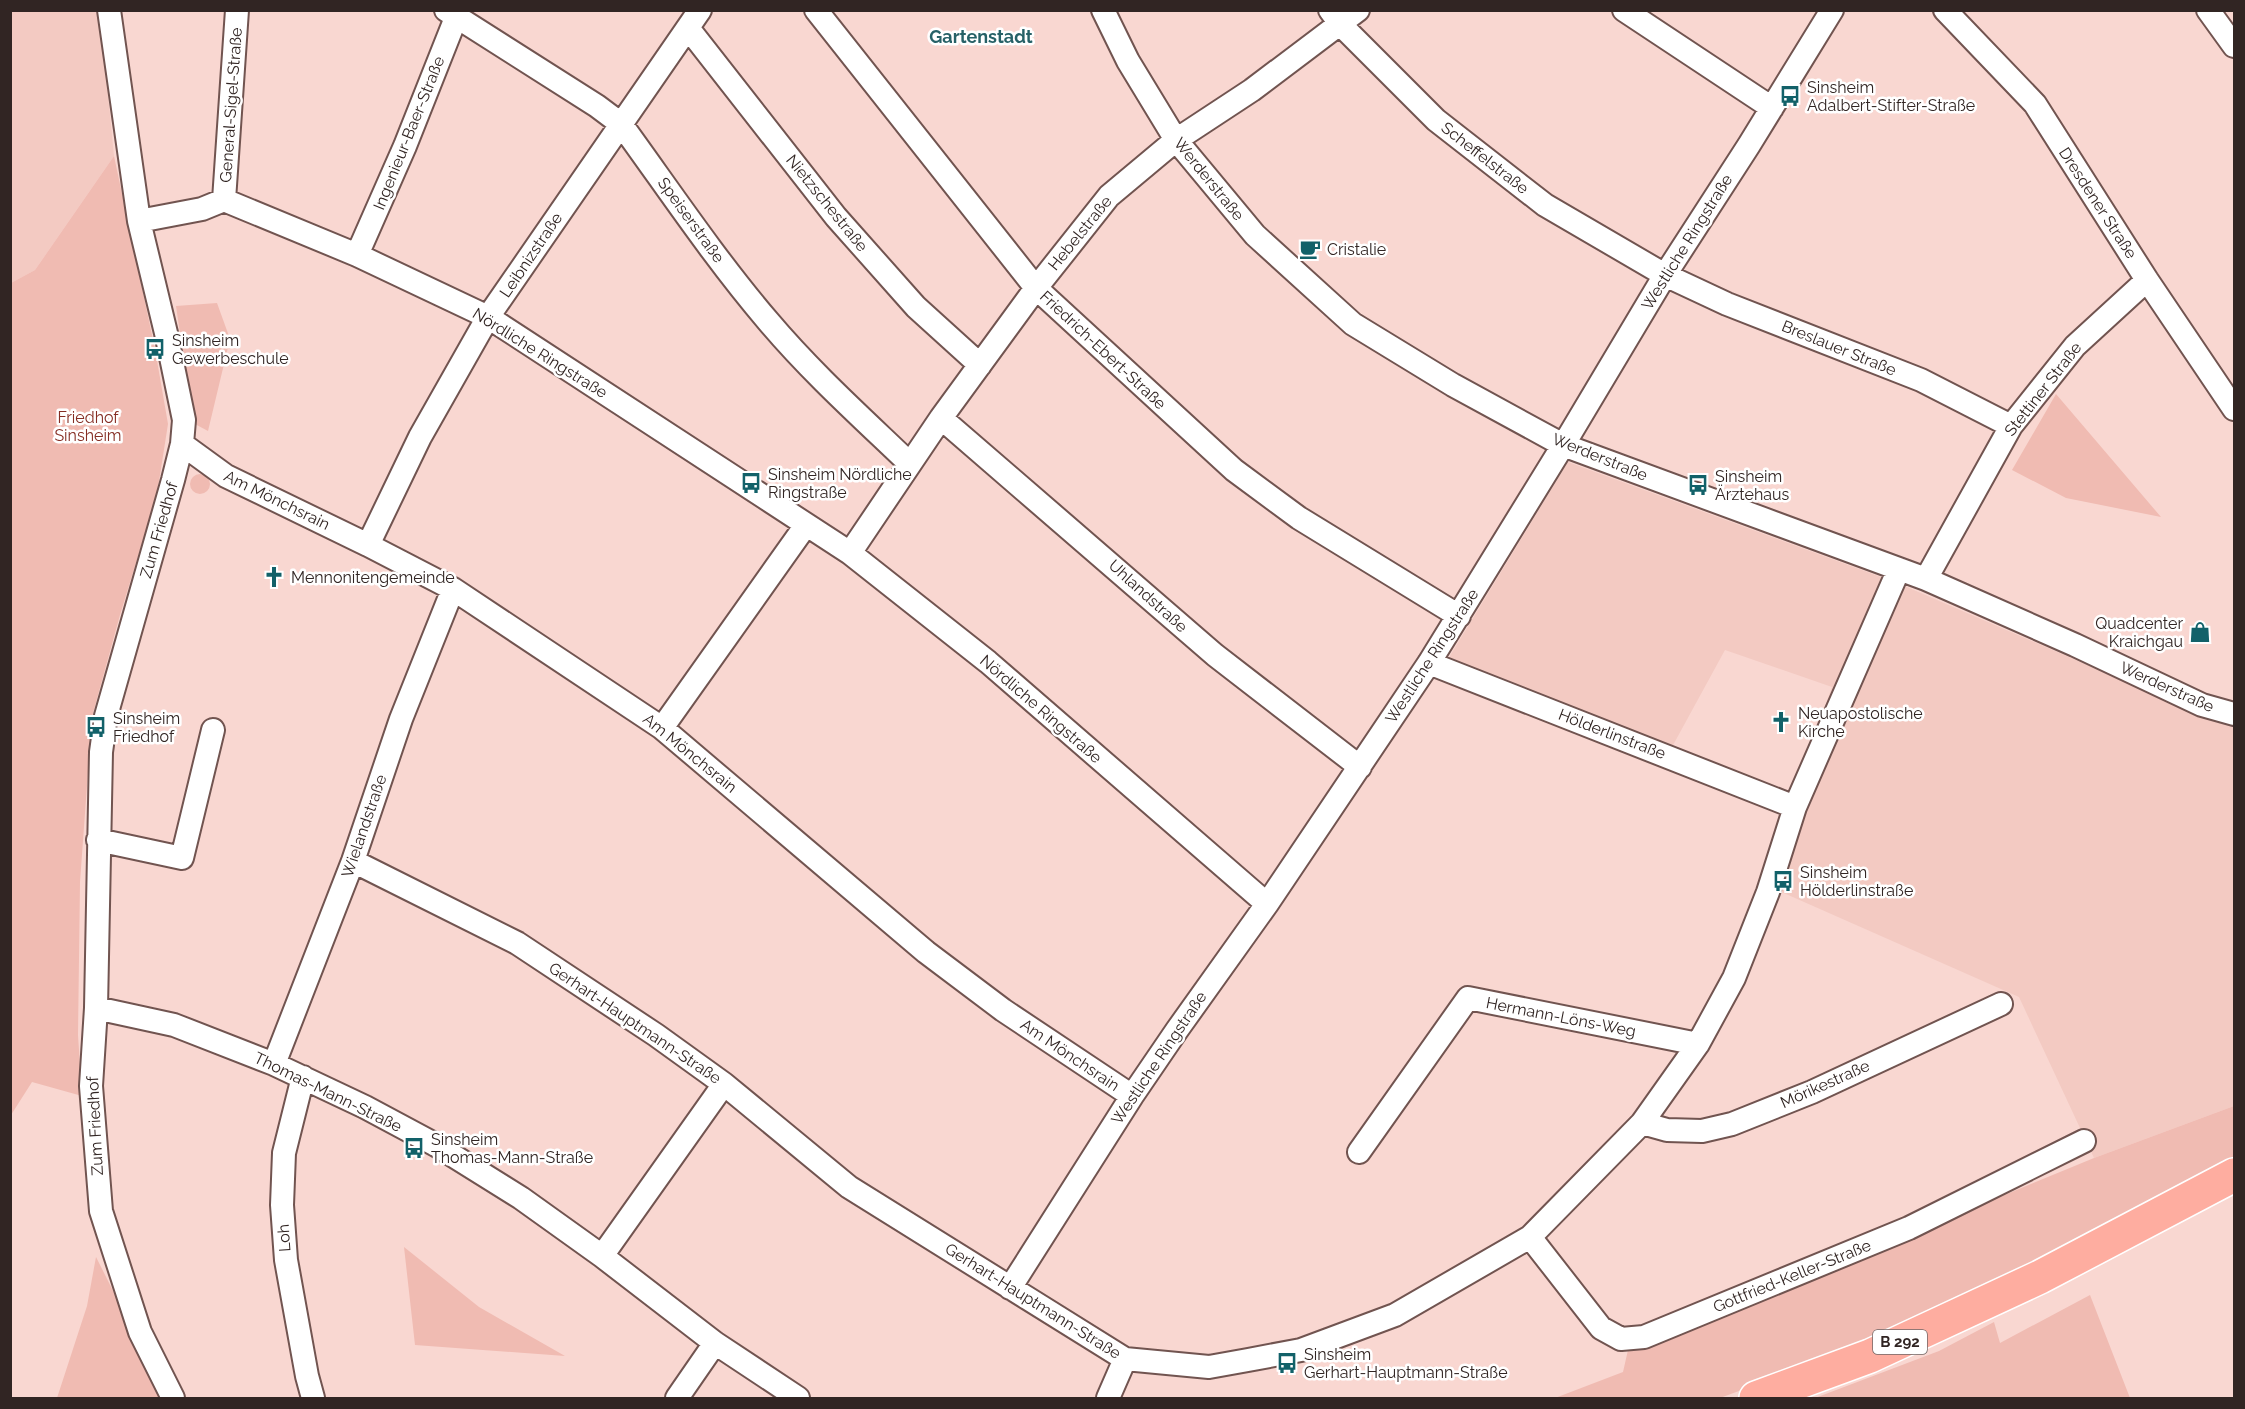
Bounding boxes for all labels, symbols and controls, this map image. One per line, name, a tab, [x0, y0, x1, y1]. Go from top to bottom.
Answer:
district label: Gartenstadt	[929, 26, 1033, 47]
street label: General-Sigel-Straße	[216, 27, 246, 183]
street label: Ingenieur-Baer-Straße	[369, 53, 449, 213]
place label: Sinsheim Adalbert-Stifter-Straße	[1807, 78, 1975, 115]
bus stop icon: Sinsheim Adalbert-Stifter-Straße	[1778, 84, 1802, 108]
street label: Scheffelstraße	[1438, 118, 1532, 198]
street label: Werderstraße	[1170, 134, 1248, 224]
street label: Dresdener Straße	[2055, 144, 2141, 262]
street label: Nietzschestraße	[782, 151, 872, 255]
street label: Westliche Ringstraße	[1638, 171, 1736, 313]
street label: Speiserstraße	[654, 174, 728, 266]
street label: Hebelstraße	[1044, 192, 1116, 274]
street label: Leibnizstraße	[496, 209, 566, 301]
cafe icon: Cristalie	[1298, 237, 1322, 261]
place label: Cristalie	[1327, 240, 1386, 259]
street label: Friedrich-Ebert-Straße	[1036, 287, 1170, 413]
street label: Nördliche Ringstraße	[469, 304, 611, 402]
street label: Breslauer Straße	[1779, 316, 1899, 380]
place label: Sinsheim Gewerbeschule	[172, 331, 289, 368]
bus stop icon: Sinsheim Gewerbeschule	[143, 337, 167, 361]
street label: Stettiner Straße	[2000, 338, 2086, 440]
park label: Friedhof Sinsheim	[54, 408, 122, 445]
street label: Werderstraße	[1550, 429, 1650, 485]
place label: Sinsheim Nördliche Ringstraße	[768, 465, 912, 502]
street label: Am Mönchsrain	[221, 466, 333, 534]
place label: Sinsheim Ärztehaus	[1715, 467, 1789, 504]
bus stop icon: Sinsheim Nördliche Ringstraße	[739, 471, 763, 495]
bus stop icon: Sinsheim Ärztehaus	[1686, 473, 1710, 497]
street label: Zum Friedhof	[136, 479, 182, 580]
street label: Uhlandstraße	[1105, 556, 1191, 636]
church icon: Mennonitengemeinde	[262, 565, 286, 589]
place label: Mennonitengemeinde	[291, 568, 455, 587]
street label: Westliche Ringstraße	[1381, 585, 1483, 727]
place label: Quadcenter Kraichgau	[2095, 614, 2183, 651]
shop icon: Quadcenter Kraichgau	[2188, 620, 2212, 644]
street label: Nördliche Ringstraße	[976, 651, 1106, 767]
street label: Werderstraße	[2117, 658, 2217, 716]
place label: Neuapostolische Kirche	[1798, 704, 1923, 741]
street label: Hölderlinstraße	[1556, 705, 1668, 763]
place label: Sinsheim Friedhof	[113, 709, 180, 746]
street label: Am Mönchsrain	[639, 709, 741, 797]
church icon: Neuapostolische Kirche	[1769, 710, 1793, 734]
bus stop icon: Sinsheim Friedhof	[84, 715, 108, 739]
street label: Wielandstraße	[338, 772, 390, 880]
place label: Sinsheim Hölderlinstraße	[1800, 863, 1913, 900]
bus stop icon: Sinsheim Hölderlinstraße	[1771, 869, 1795, 893]
street label: Gerhart-Hauptmann-Straße	[545, 958, 725, 1088]
street label: Westliche Ringstraße	[1107, 988, 1211, 1128]
street label: Hermann-Löns-Weg	[1484, 993, 1638, 1041]
street label: Am Mönchsrain	[1017, 1015, 1123, 1095]
street label: Thomas-Mann-Straße	[251, 1048, 405, 1136]
street label: Mörikestraße	[1777, 1056, 1873, 1112]
street label: Zum Friedhof	[83, 1075, 107, 1176]
place label: Sinsheim Thomas-Mann-Straße	[431, 1130, 593, 1167]
bus stop icon: Sinsheim Thomas-Mann-Straße	[402, 1136, 426, 1160]
street label: Loh	[274, 1223, 294, 1253]
street label: Gottfried-Keller-Straße	[1710, 1236, 1874, 1316]
street label: Gerhart-Hauptmann-Straße	[942, 1239, 1124, 1363]
road number: B 292	[1873, 1330, 1927, 1354]
place label: Sinsheim Gerhart-Hauptmann-Straße	[1304, 1345, 1508, 1382]
bus stop icon: Sinsheim Gerhart-Hauptmann-Straße	[1275, 1351, 1299, 1375]

